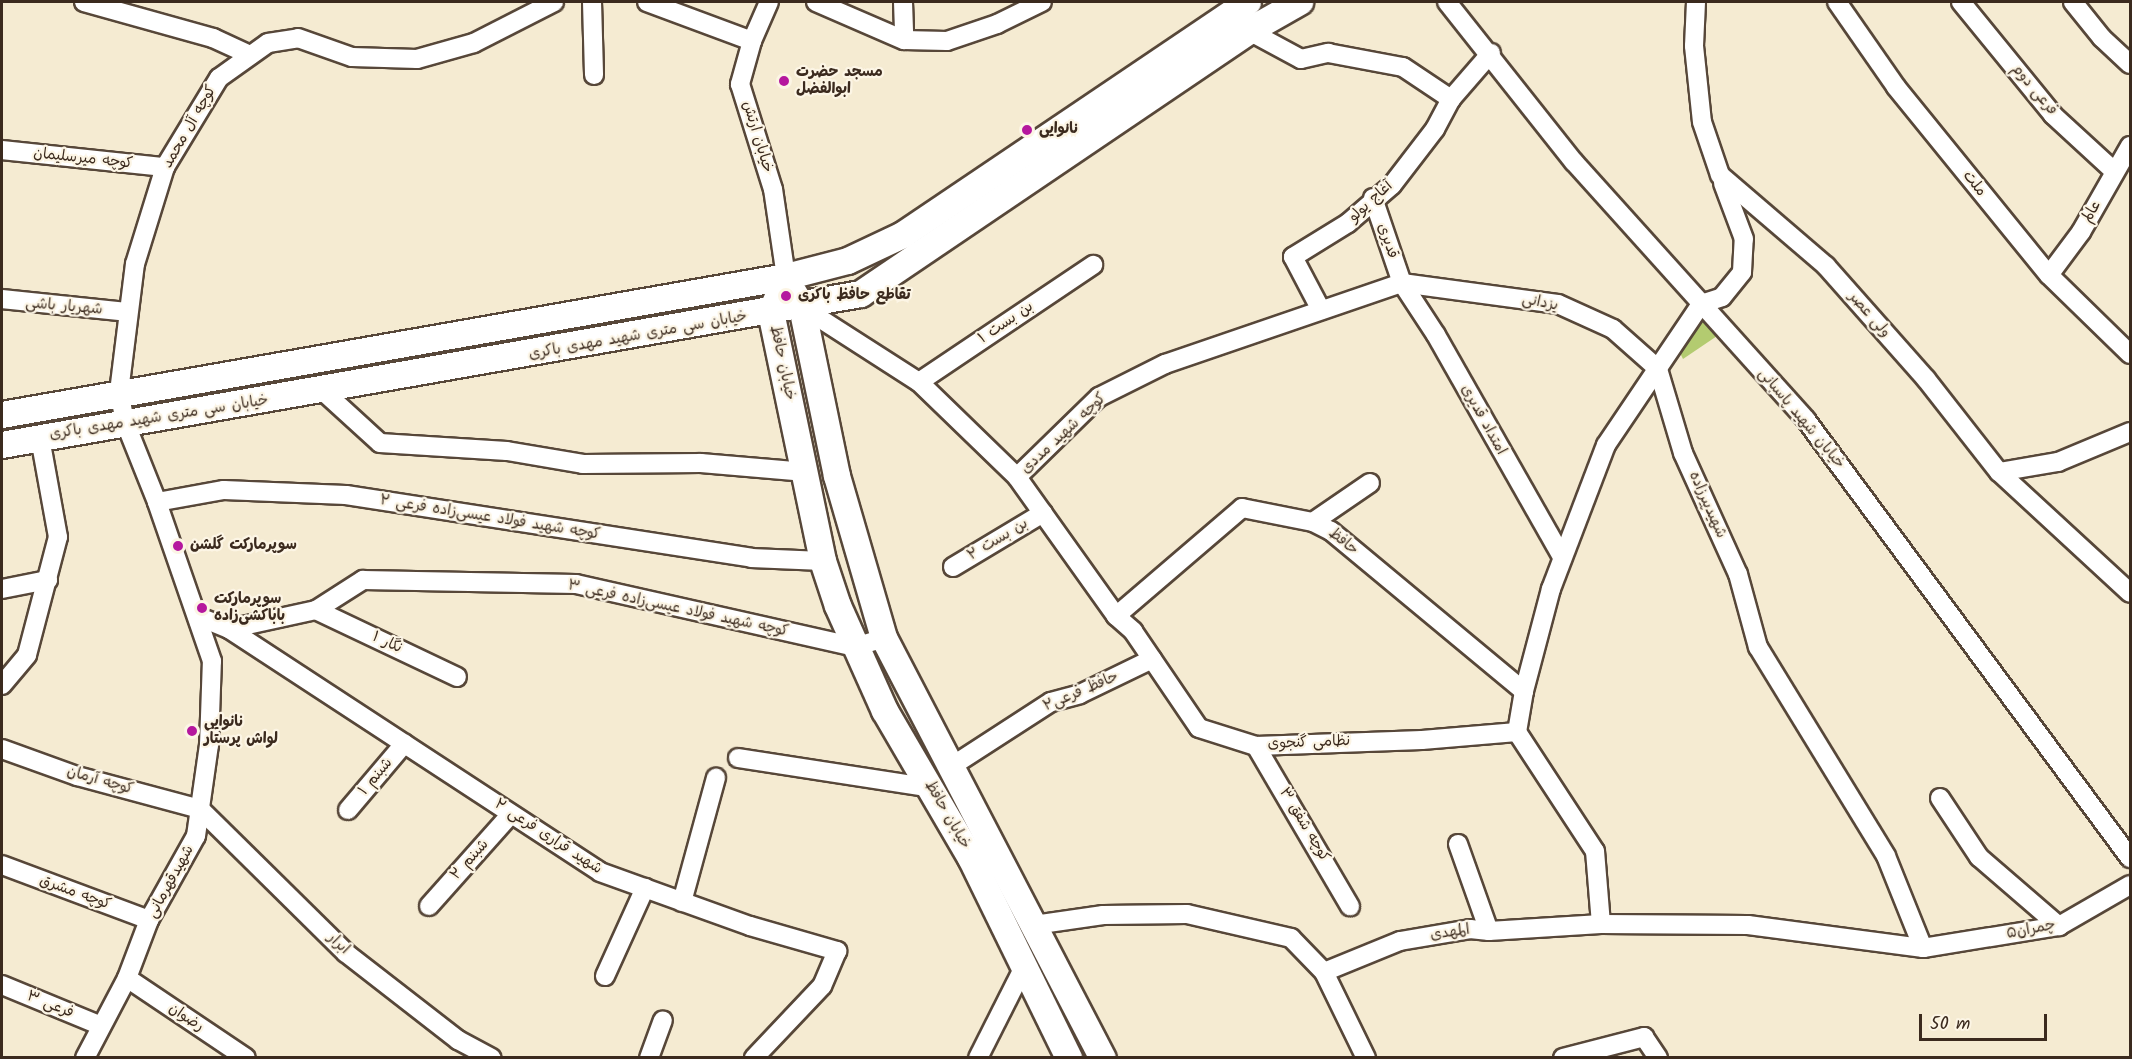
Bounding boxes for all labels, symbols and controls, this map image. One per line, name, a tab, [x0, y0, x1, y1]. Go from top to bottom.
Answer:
street label: فرعی دوم	[2007, 61, 2061, 119]
place label: مسجد حضرت ابوالفضل	[796, 63, 883, 98]
marker: مسجد حضرت ابوالفضل	[777, 74, 791, 88]
street label: کوچه آل محمد	[159, 82, 221, 172]
street label: خیابان ارتش	[738, 99, 776, 175]
place label: نانوایی	[1039, 121, 1079, 139]
marker: نانوایی	[1020, 123, 1034, 137]
street label: کوچه میرسلیمان	[32, 145, 134, 173]
street label: ملت	[1958, 168, 1990, 200]
street label: آغاج یولو	[1345, 177, 1397, 227]
street label: عالم	[2078, 198, 2106, 226]
street label: قدیری	[1373, 221, 1401, 261]
place label: تقاطع حافظ باکری	[798, 287, 910, 305]
street label: ولی عصر	[1844, 288, 1894, 342]
marker: تقاطع حافظ باکری	[779, 289, 793, 303]
street label: یزدانی	[1520, 291, 1560, 315]
street label: شهریار باشی	[25, 295, 103, 319]
street label: بن بست ۱	[975, 298, 1037, 348]
street label: خیابان سی متری شهید مهدی باکری	[527, 308, 749, 364]
street label: خیابان حافظ	[765, 324, 799, 402]
street label: خیابان شهید پاسبانی	[1754, 365, 1848, 473]
street label: امتداد قدیری	[1456, 382, 1510, 458]
street label: کوچه شهید مددی	[1018, 390, 1110, 478]
street label: خیابان سی متری شهید مهدی باکری	[48, 392, 270, 444]
street label: شهیدپیرزاده	[1684, 469, 1730, 541]
street label: کوچه شهید فولاد عیسی‌زاده فرعی ۲	[378, 492, 602, 544]
street label: بن بست ۲	[964, 515, 1032, 565]
street label: حافظ	[1325, 525, 1361, 559]
place label: سوپرمارکت گلشن	[190, 537, 297, 555]
marker: سوپرمارکت گلشن	[171, 539, 185, 553]
street label: کوچه شهید فولاد عیسی‌زاده فرعی ۳	[566, 577, 790, 641]
place label: سوپرمارکت باباکشی‌زاده	[214, 590, 285, 625]
marker: سوپرمارکت باباکشی‌زاده	[195, 601, 209, 615]
street label: نگار ۱	[369, 628, 405, 658]
street label: حافظ فرعی۲	[1041, 668, 1121, 716]
place label: نانوایی لواش پرستار	[204, 713, 278, 748]
marker: نانوایی لواش پرستار	[185, 724, 199, 738]
street label: نظامی گنجوی	[1267, 733, 1351, 753]
street label: شبنم ۱	[355, 755, 397, 799]
street label: کوچه آرمان	[65, 763, 135, 799]
street label: خیابان حافظ	[920, 778, 974, 852]
street label: کوچه شفق ۳	[1275, 785, 1333, 865]
street label: شهید قراری فرعی ۲	[491, 795, 605, 879]
street label: شبنم ۲	[447, 836, 493, 884]
street label: شهیدقهرمانی	[144, 842, 198, 922]
street label: کوچه مشرق	[37, 872, 113, 914]
street label: چمران۵	[2005, 916, 2057, 944]
street label: المهدی	[1429, 921, 1471, 945]
street label: ابرار	[323, 929, 353, 959]
street label: فرعی ۳	[24, 987, 76, 1023]
street label: رضوان	[165, 1000, 207, 1036]
scale bar	[1922, 1002, 2050, 1040]
text: 50 m	[1930, 1010, 1970, 1039]

